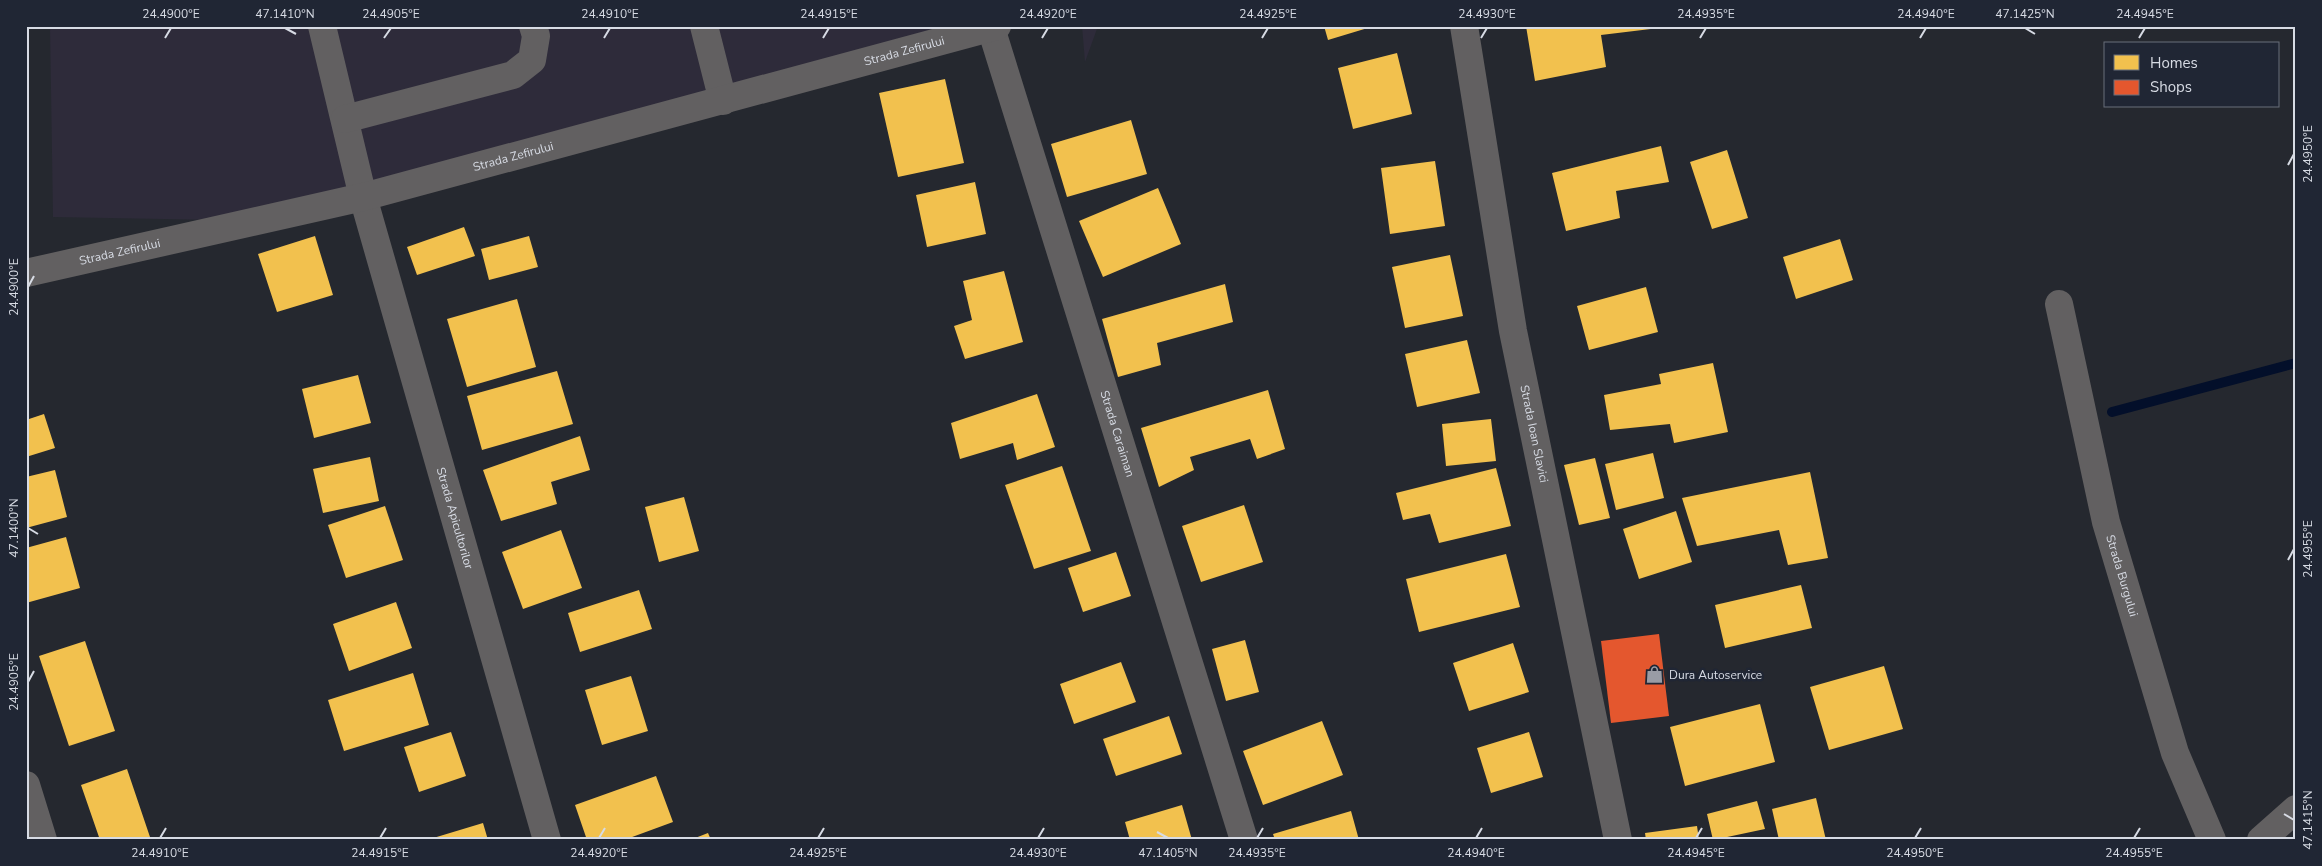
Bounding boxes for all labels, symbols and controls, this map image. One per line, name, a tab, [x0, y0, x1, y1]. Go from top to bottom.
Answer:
text: 24.4900°E	[142, 6, 200, 22]
text: 47.1410°N	[255, 6, 315, 22]
text: 24.4905°E	[362, 6, 420, 22]
text: 24.4910°E	[581, 6, 639, 22]
text: 24.4915°E	[800, 6, 858, 22]
text: 24.4920°E	[1019, 6, 1077, 22]
text: 24.4925°E	[1239, 6, 1297, 22]
text: 24.4930°E	[1458, 6, 1516, 22]
text: 24.4935°E	[1677, 6, 1735, 22]
text: 24.4940°E	[1897, 6, 1955, 22]
text: 47.1425°N	[1995, 6, 2055, 22]
text: 24.4945°E	[2116, 6, 2174, 22]
street label: Strada Zefirului	[862, 33, 946, 70]
legend	[2104, 42, 2280, 108]
text: Homes	[2150, 53, 2198, 73]
text: Shops	[2150, 77, 2192, 97]
text: 24.4950°E	[2300, 125, 2316, 183]
street label: Strada Zefirului	[471, 138, 555, 175]
street label: Strada Zefirului	[78, 235, 162, 269]
text: 24.4900°E	[6, 258, 22, 316]
street label: Strada Ioan Slavici	[1516, 384, 1552, 484]
street label: Strada Caraiman	[1096, 388, 1138, 479]
street label: Strada Apicultorilor	[433, 465, 477, 572]
text: 47.1400°N	[6, 498, 22, 558]
text: 24.4955°E	[2300, 520, 2316, 578]
street label: Strada Burgului	[2102, 533, 2142, 618]
text: 24.4905°E	[6, 653, 22, 711]
shop icon: Dura Autoservice	[1645, 665, 1665, 685]
place label: Dura Autoservice	[1669, 667, 1762, 683]
text: 47.1415°N	[2300, 790, 2316, 850]
text: 24.4910°E	[131, 845, 189, 861]
text: 24.4915°E	[351, 845, 409, 861]
text: 24.4920°E	[570, 845, 628, 861]
text: 24.4925°E	[789, 845, 847, 861]
text: 24.4930°E	[1009, 845, 1067, 861]
text: 47.1405°N	[1138, 845, 1198, 861]
text: 24.4935°E	[1228, 845, 1286, 861]
text: 24.4940°E	[1447, 845, 1505, 861]
text: 24.4945°E	[1667, 845, 1725, 861]
text: 24.4950°E	[1886, 845, 1944, 861]
text: 24.4955°E	[2105, 845, 2163, 861]

